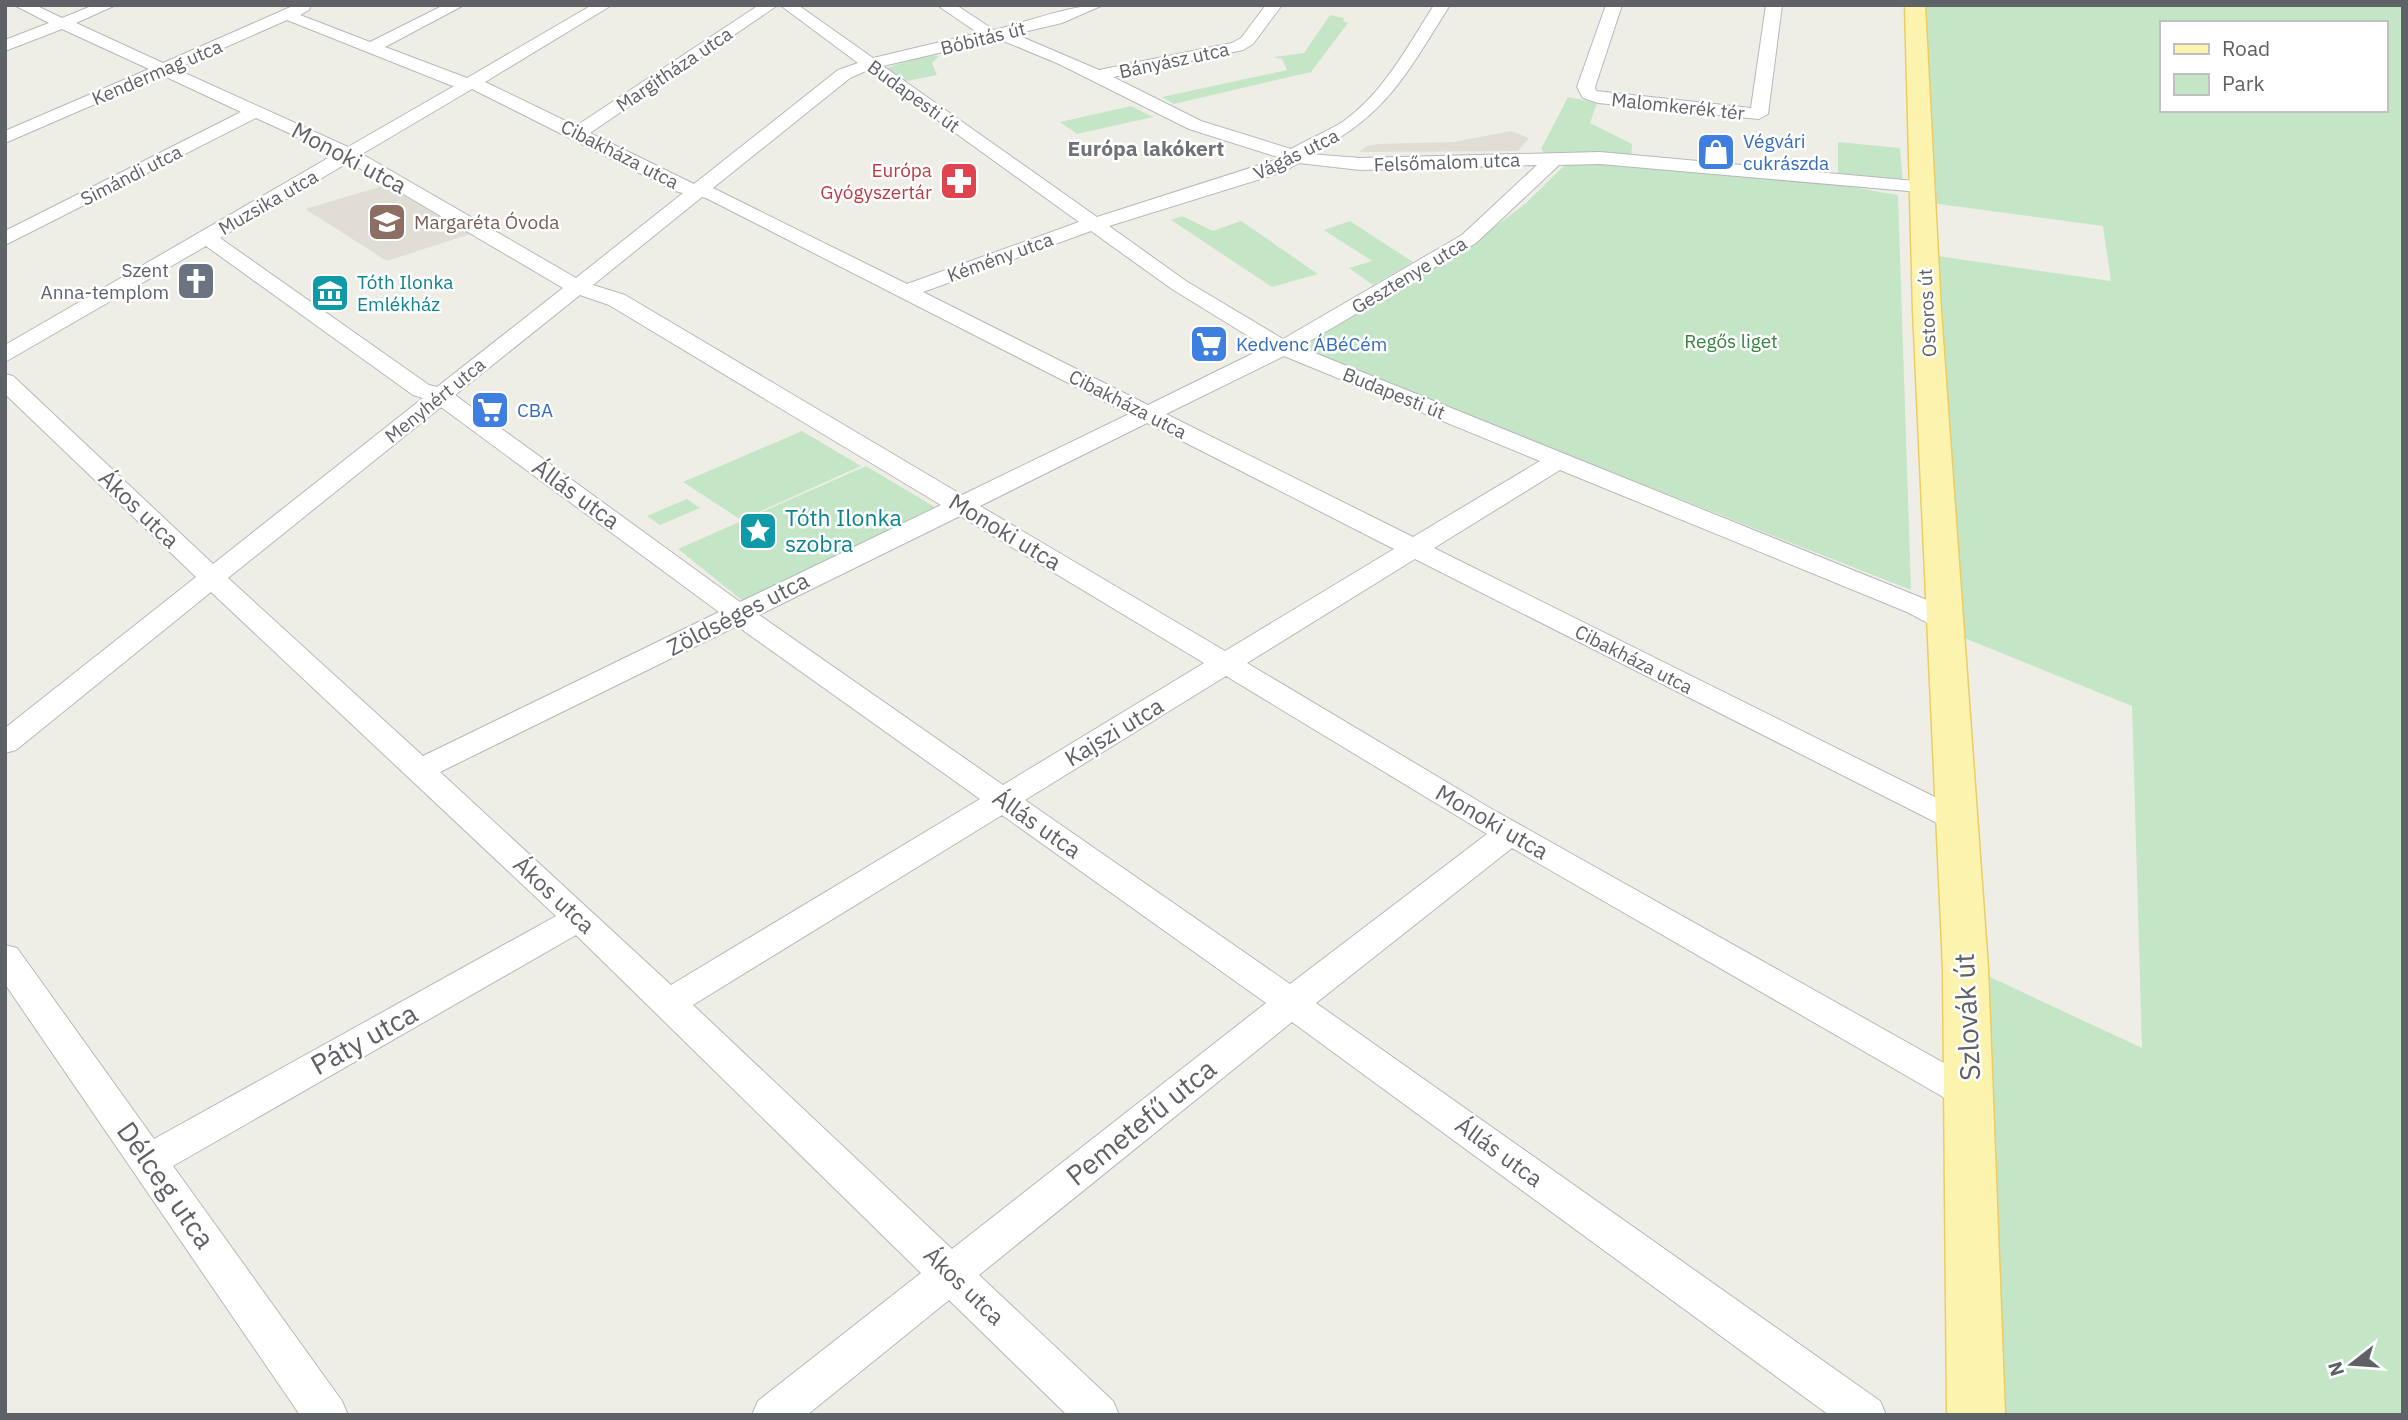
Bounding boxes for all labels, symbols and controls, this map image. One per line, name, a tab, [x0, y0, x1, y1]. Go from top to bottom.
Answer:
street label: Bóbitás út	[938, 16, 1028, 60]
street label: Margitháza utca	[611, 21, 737, 117]
legend	[2160, 21, 2387, 112]
street label: Kendermag utca	[88, 34, 226, 110]
text: Road	[2222, 34, 2270, 62]
street label: Bányász utca	[1117, 37, 1231, 83]
street label: Budapesti út	[863, 54, 965, 138]
text: Park	[2222, 69, 2265, 97]
street label: Malomkerék tér	[1610, 87, 1746, 125]
street label: Monoki utca	[287, 114, 412, 200]
street label: Cibakháza utca	[557, 114, 683, 194]
street label: Vágás utca	[1249, 123, 1343, 185]
place label: Végvári cukrászda	[1743, 129, 1829, 175]
shop icon: Végvári cukrászda	[1695, 131, 1737, 173]
district label: Európa lakókert	[1068, 134, 1224, 162]
street label: Simándi utca	[76, 139, 186, 211]
street label: Felsőmalom utca	[1373, 147, 1521, 177]
place label: Európa Gyógyszertár	[820, 158, 932, 204]
pharmacy icon: Európa Gyógyszertár	[938, 160, 980, 202]
street label: Muzsika utca	[214, 164, 322, 240]
school or university icon: Margaréta Óvoda	[366, 201, 408, 243]
place label: Margaréta Óvoda	[414, 210, 559, 234]
street label: Kémény utca	[944, 227, 1056, 287]
street label: Gesztenye utca	[1347, 231, 1471, 319]
place label: Szent Anna-templom	[41, 258, 169, 304]
church icon: Szent Anna-templom	[175, 260, 217, 302]
street label: Ostoros út	[1913, 268, 1941, 358]
place label: Tóth Ilonka Emlékház	[357, 270, 453, 316]
museum icon: Tóth Ilonka Emlékház	[309, 272, 351, 314]
supermarket icon: Kedvenc ÁBéCém	[1188, 323, 1230, 365]
park label: Regős liget	[1684, 329, 1778, 353]
place label: Kedvenc ÁBéCém	[1236, 332, 1387, 356]
street label: Menyhért utca	[380, 352, 490, 448]
street label: Budapesti út	[1339, 362, 1449, 424]
street label: Cibakháza utca	[1065, 364, 1191, 444]
supermarket icon: CBA	[469, 389, 511, 431]
place label: CBA	[517, 398, 553, 422]
street label: Állás utca	[527, 451, 626, 535]
street label: Ákos utca	[93, 462, 186, 554]
street label: Monoki utca	[944, 486, 1067, 576]
place label: Tóth Ilonka szobra	[785, 502, 902, 558]
place icon: Tóth Ilonka szobra	[737, 510, 779, 552]
street label: Zöldséges utca	[661, 564, 814, 662]
street label: Cibakháza utca	[1571, 619, 1697, 699]
street label: Kajszi utca	[1059, 690, 1168, 772]
street label: Monoki utca	[1431, 777, 1554, 866]
street label: Állás utca	[988, 782, 1088, 864]
street label: Ákos utca	[508, 849, 602, 940]
street label: Szlovák út	[1945, 952, 1988, 1082]
street label: Páty utca	[304, 994, 424, 1083]
street label: Pemetefű utca	[1058, 1050, 1223, 1194]
street label: Állás utca	[1450, 1109, 1549, 1193]
street label: Délceg utca	[109, 1114, 224, 1256]
street label: Ákos utca	[918, 1239, 1011, 1331]
north arrow	[2317, 1329, 2387, 1399]
text: N	[2322, 1359, 2349, 1379]

